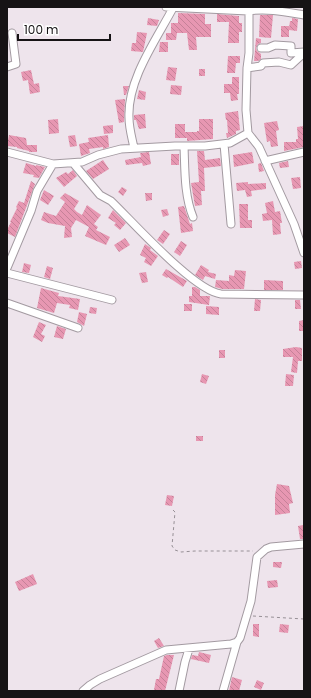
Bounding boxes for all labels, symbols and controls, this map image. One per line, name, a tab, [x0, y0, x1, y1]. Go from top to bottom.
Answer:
scale bar	[18, 16, 110, 42]
text: 100 m	[24, 21, 58, 38]

